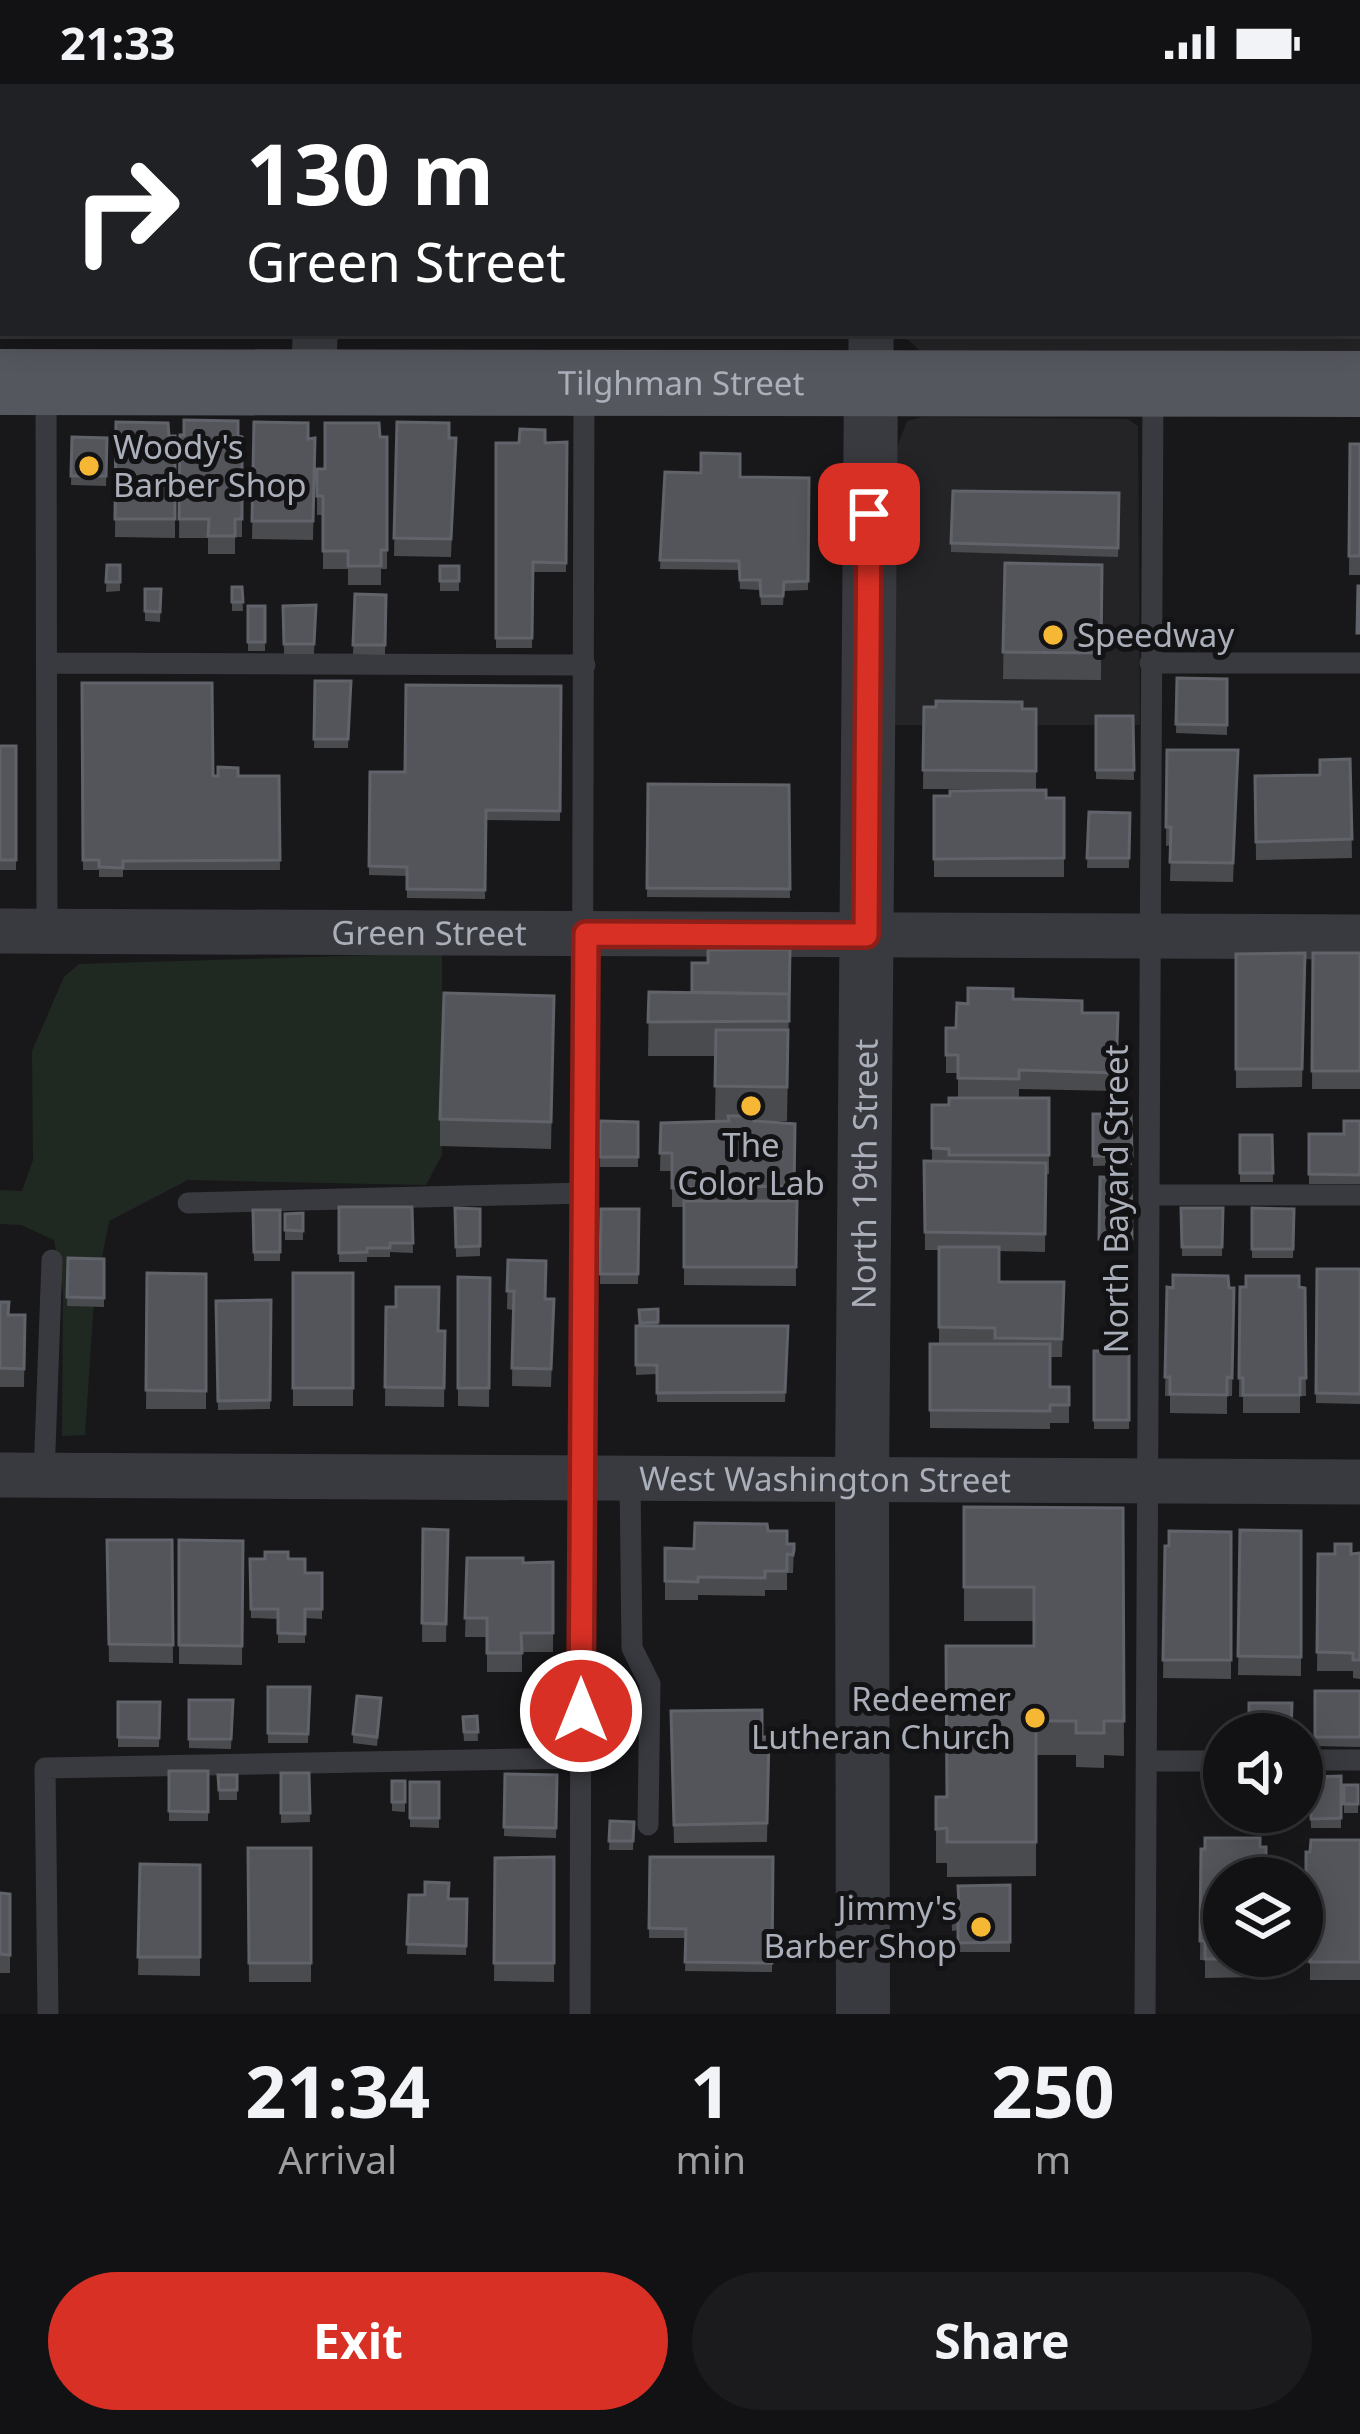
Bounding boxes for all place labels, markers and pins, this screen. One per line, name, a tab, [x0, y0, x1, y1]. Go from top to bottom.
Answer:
place label: Woody's Barber Shop	[113, 424, 306, 507]
marker: Woody's Barber Shop	[76, 453, 102, 479]
pin	[818, 463, 920, 565]
place label: Speedway	[1077, 612, 1234, 657]
marker: Speedway	[1040, 622, 1066, 648]
marker: The Color Lab	[738, 1093, 764, 1119]
place label: The Color Lab	[677, 1122, 825, 1205]
place label: Redeemer Lutheran Church	[751, 1676, 1011, 1759]
marker: Redeemer Lutheran Church	[1022, 1705, 1048, 1731]
place label: Jimmy's Barber Shop	[764, 1885, 957, 1968]
marker: Jimmy's Barber Shop	[968, 1914, 994, 1940]

